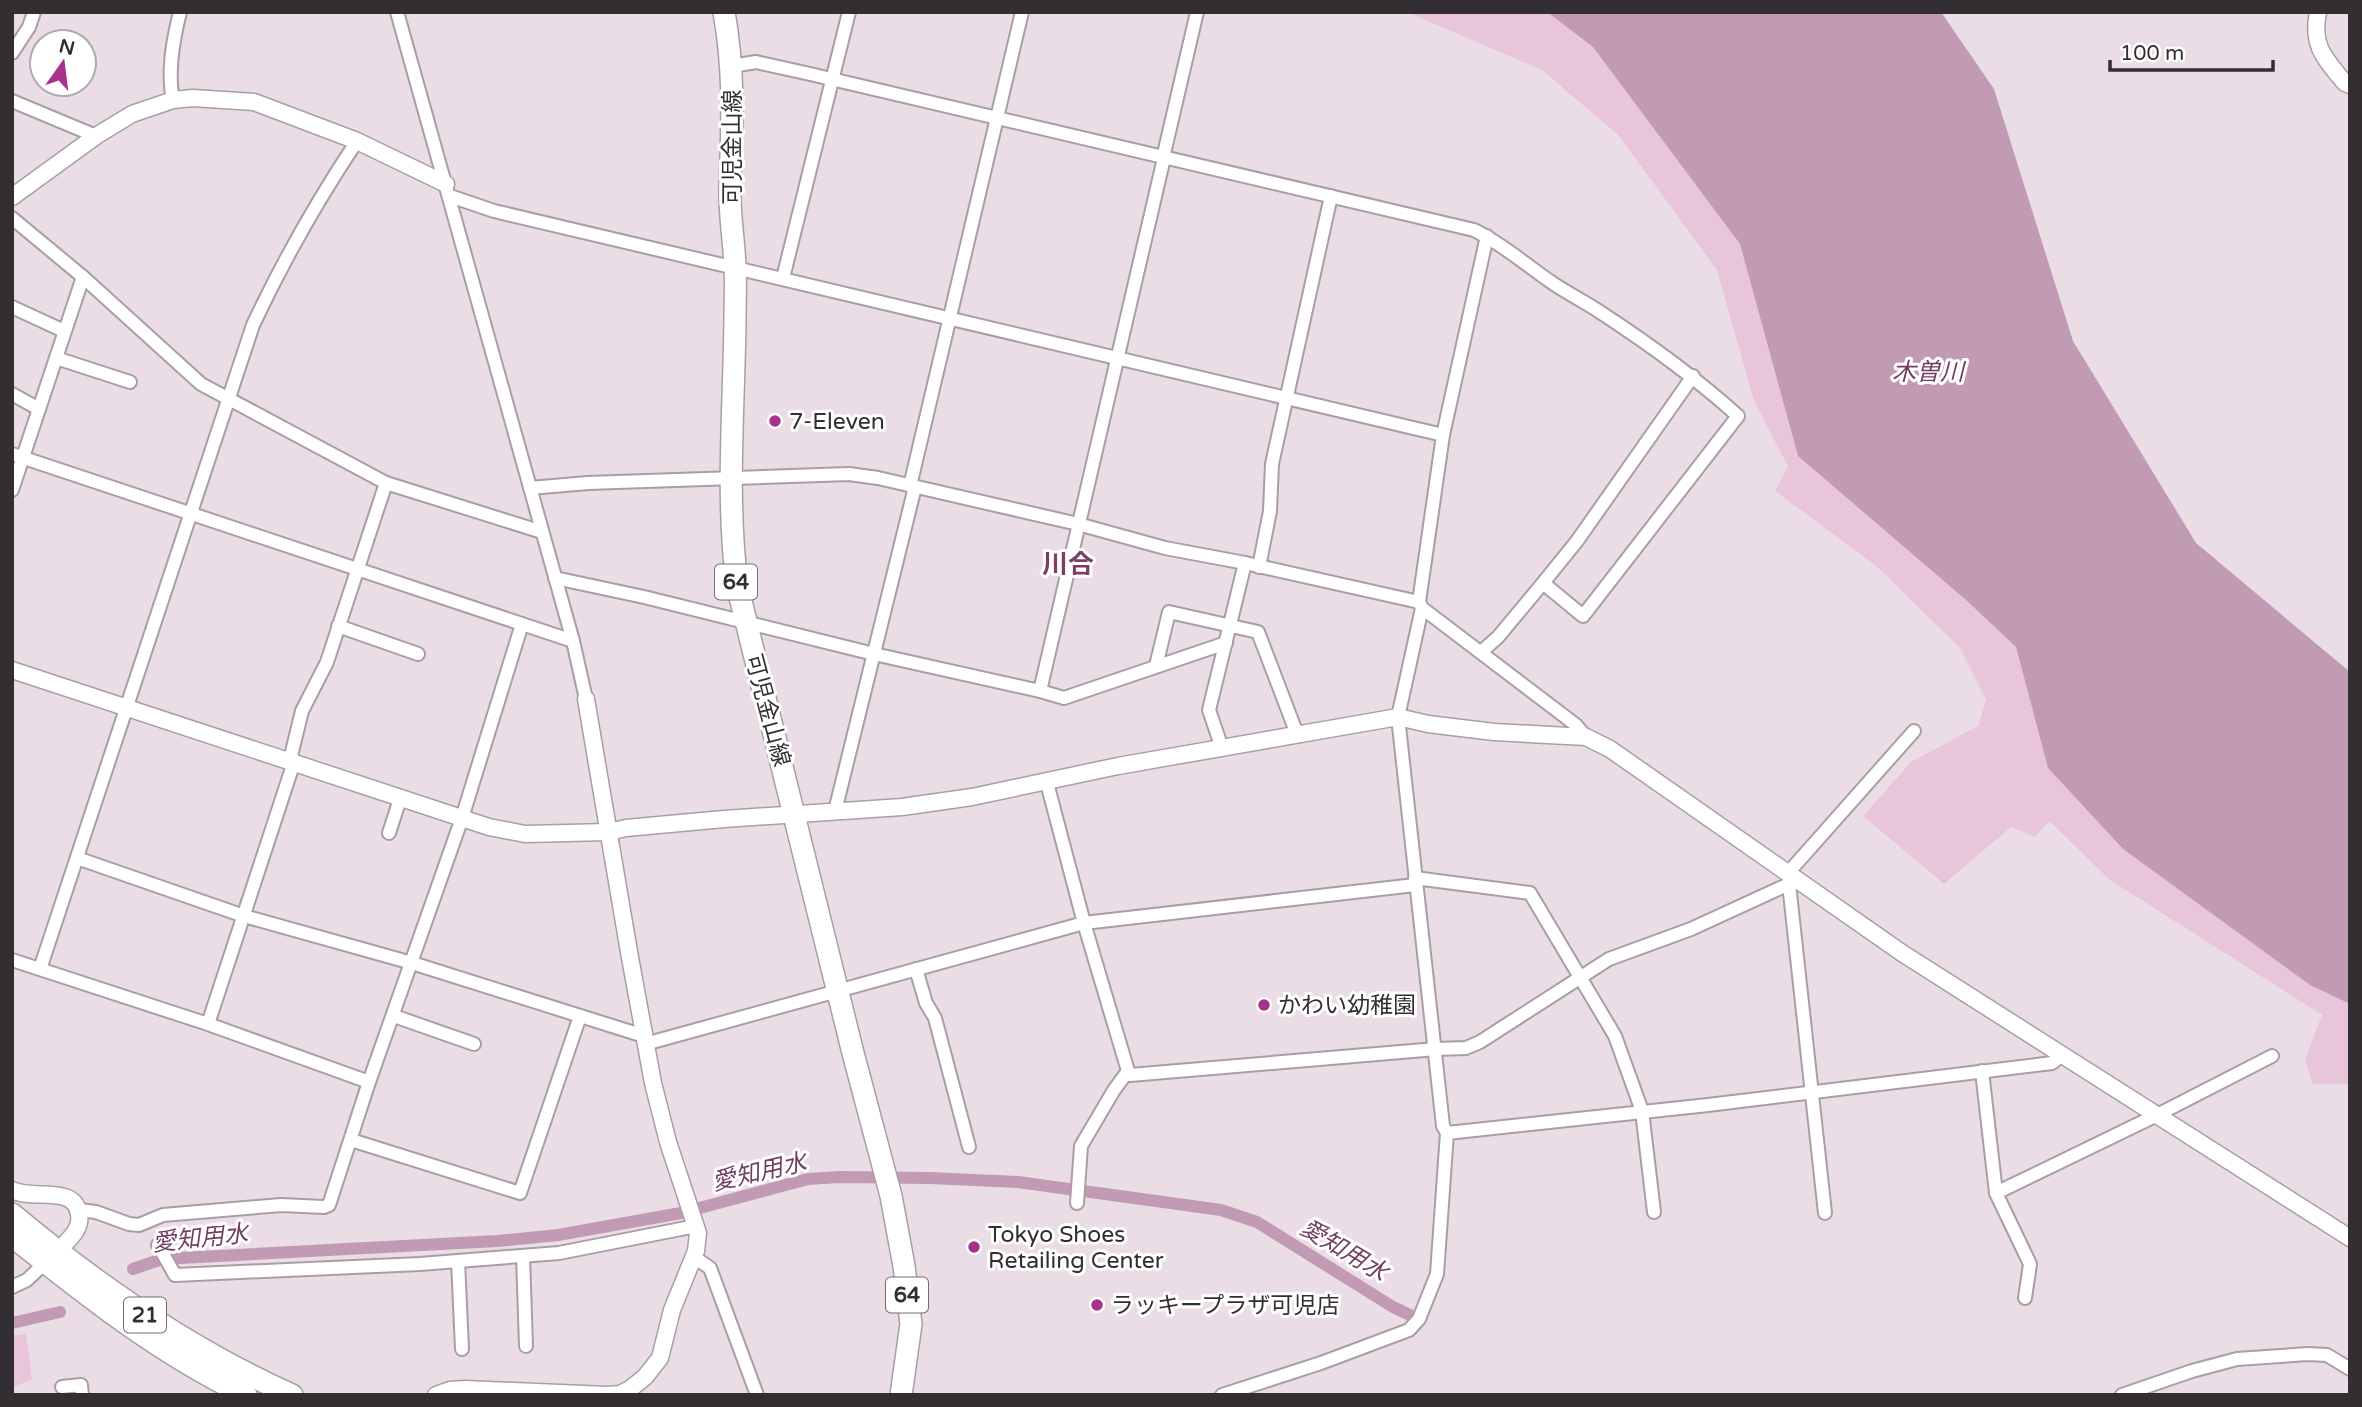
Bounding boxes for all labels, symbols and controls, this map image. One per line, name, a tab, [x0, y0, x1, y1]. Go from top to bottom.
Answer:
north arrow	[28, 28, 98, 98]
scale bar	[2110, 28, 2273, 72]
text: N	[57, 35, 77, 60]
text: 100 m	[2120, 41, 2184, 66]
street label: 可児金山線	[719, 90, 747, 205]
water label: 木曽川	[1892, 358, 1967, 387]
place label: 7-Eleven	[789, 408, 885, 436]
marker: 7-Eleven	[767, 413, 783, 429]
district label: 川合	[1042, 549, 1094, 580]
road number: 64	[715, 564, 757, 600]
street label: 可児金山線	[739, 651, 795, 769]
place label: かわい幼稚園	[1278, 992, 1416, 1020]
marker: かわい幼稚園	[1256, 997, 1272, 1013]
water label: 愛知用水	[709, 1147, 812, 1197]
water label: 愛知用水	[1295, 1213, 1395, 1289]
water label: 愛知用水	[151, 1219, 252, 1258]
place label: Tokyo Shoes Retailing Center	[988, 1221, 1164, 1275]
marker: Tokyo Shoes Retailing Center	[966, 1239, 982, 1255]
road number: 64	[886, 1278, 928, 1312]
place label: ラッキープラザ可児店	[1111, 1292, 1340, 1320]
marker: ラッキープラザ可児店	[1089, 1297, 1105, 1313]
road number: 21	[124, 1298, 166, 1332]

